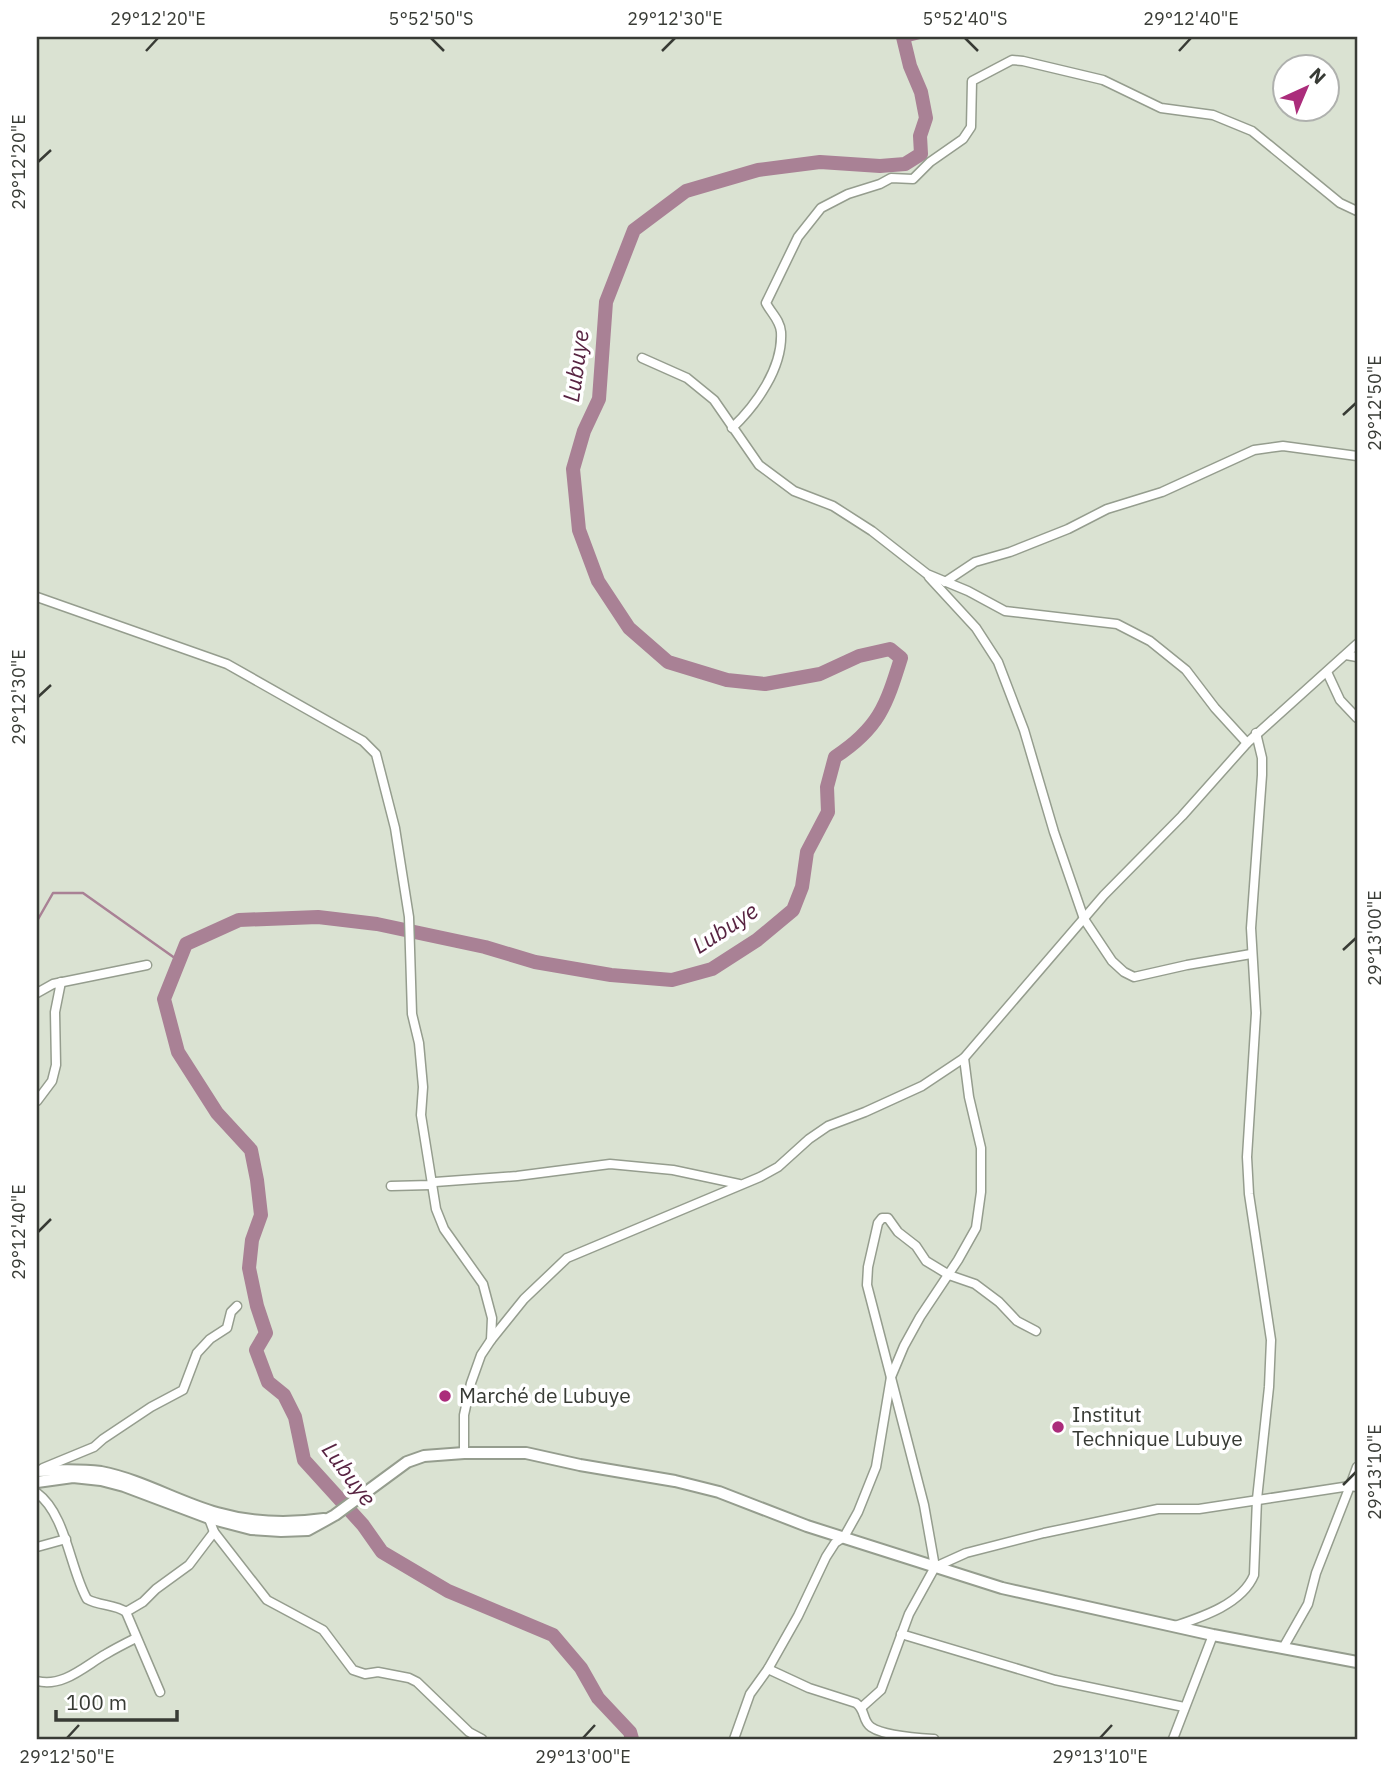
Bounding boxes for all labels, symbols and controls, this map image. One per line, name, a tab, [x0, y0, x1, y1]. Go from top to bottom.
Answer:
text: 29°12'20"E	[110, 7, 206, 30]
text: 5°52'50"S	[389, 7, 473, 30]
text: 29°12'30"E	[627, 7, 723, 30]
text: 5°52'40"S	[923, 7, 1007, 30]
text: 29°12'40"E	[1143, 7, 1239, 30]
north arrow	[1272, 52, 1342, 122]
text: N	[1305, 62, 1331, 89]
text: 29°12'20"E	[7, 114, 30, 210]
water label: Lubuye	[555, 328, 595, 404]
text: 29°12'50"E	[1363, 355, 1386, 451]
text: 29°12'30"E	[7, 649, 30, 745]
text: 29°13'00"E	[1363, 890, 1386, 986]
water label: Lubuye	[686, 895, 763, 959]
text: 29°12'40"E	[7, 1184, 30, 1280]
place label: Marché de Lubuye	[459, 1381, 631, 1409]
marker: Marché de Lubuye	[437, 1388, 453, 1404]
place label: Institut Technique Lubuye	[1072, 1400, 1243, 1452]
marker: Institut Technique Lubuye	[1050, 1419, 1066, 1435]
text: 29°13'10"E	[1363, 1424, 1386, 1520]
water label: Lubuye	[316, 1435, 384, 1512]
scale bar	[56, 1678, 177, 1722]
text: 100 m	[66, 1688, 127, 1716]
text: 29°12'50"E	[19, 1745, 115, 1768]
text: 29°13'00"E	[535, 1745, 631, 1768]
text: 29°13'10"E	[1052, 1745, 1148, 1768]

